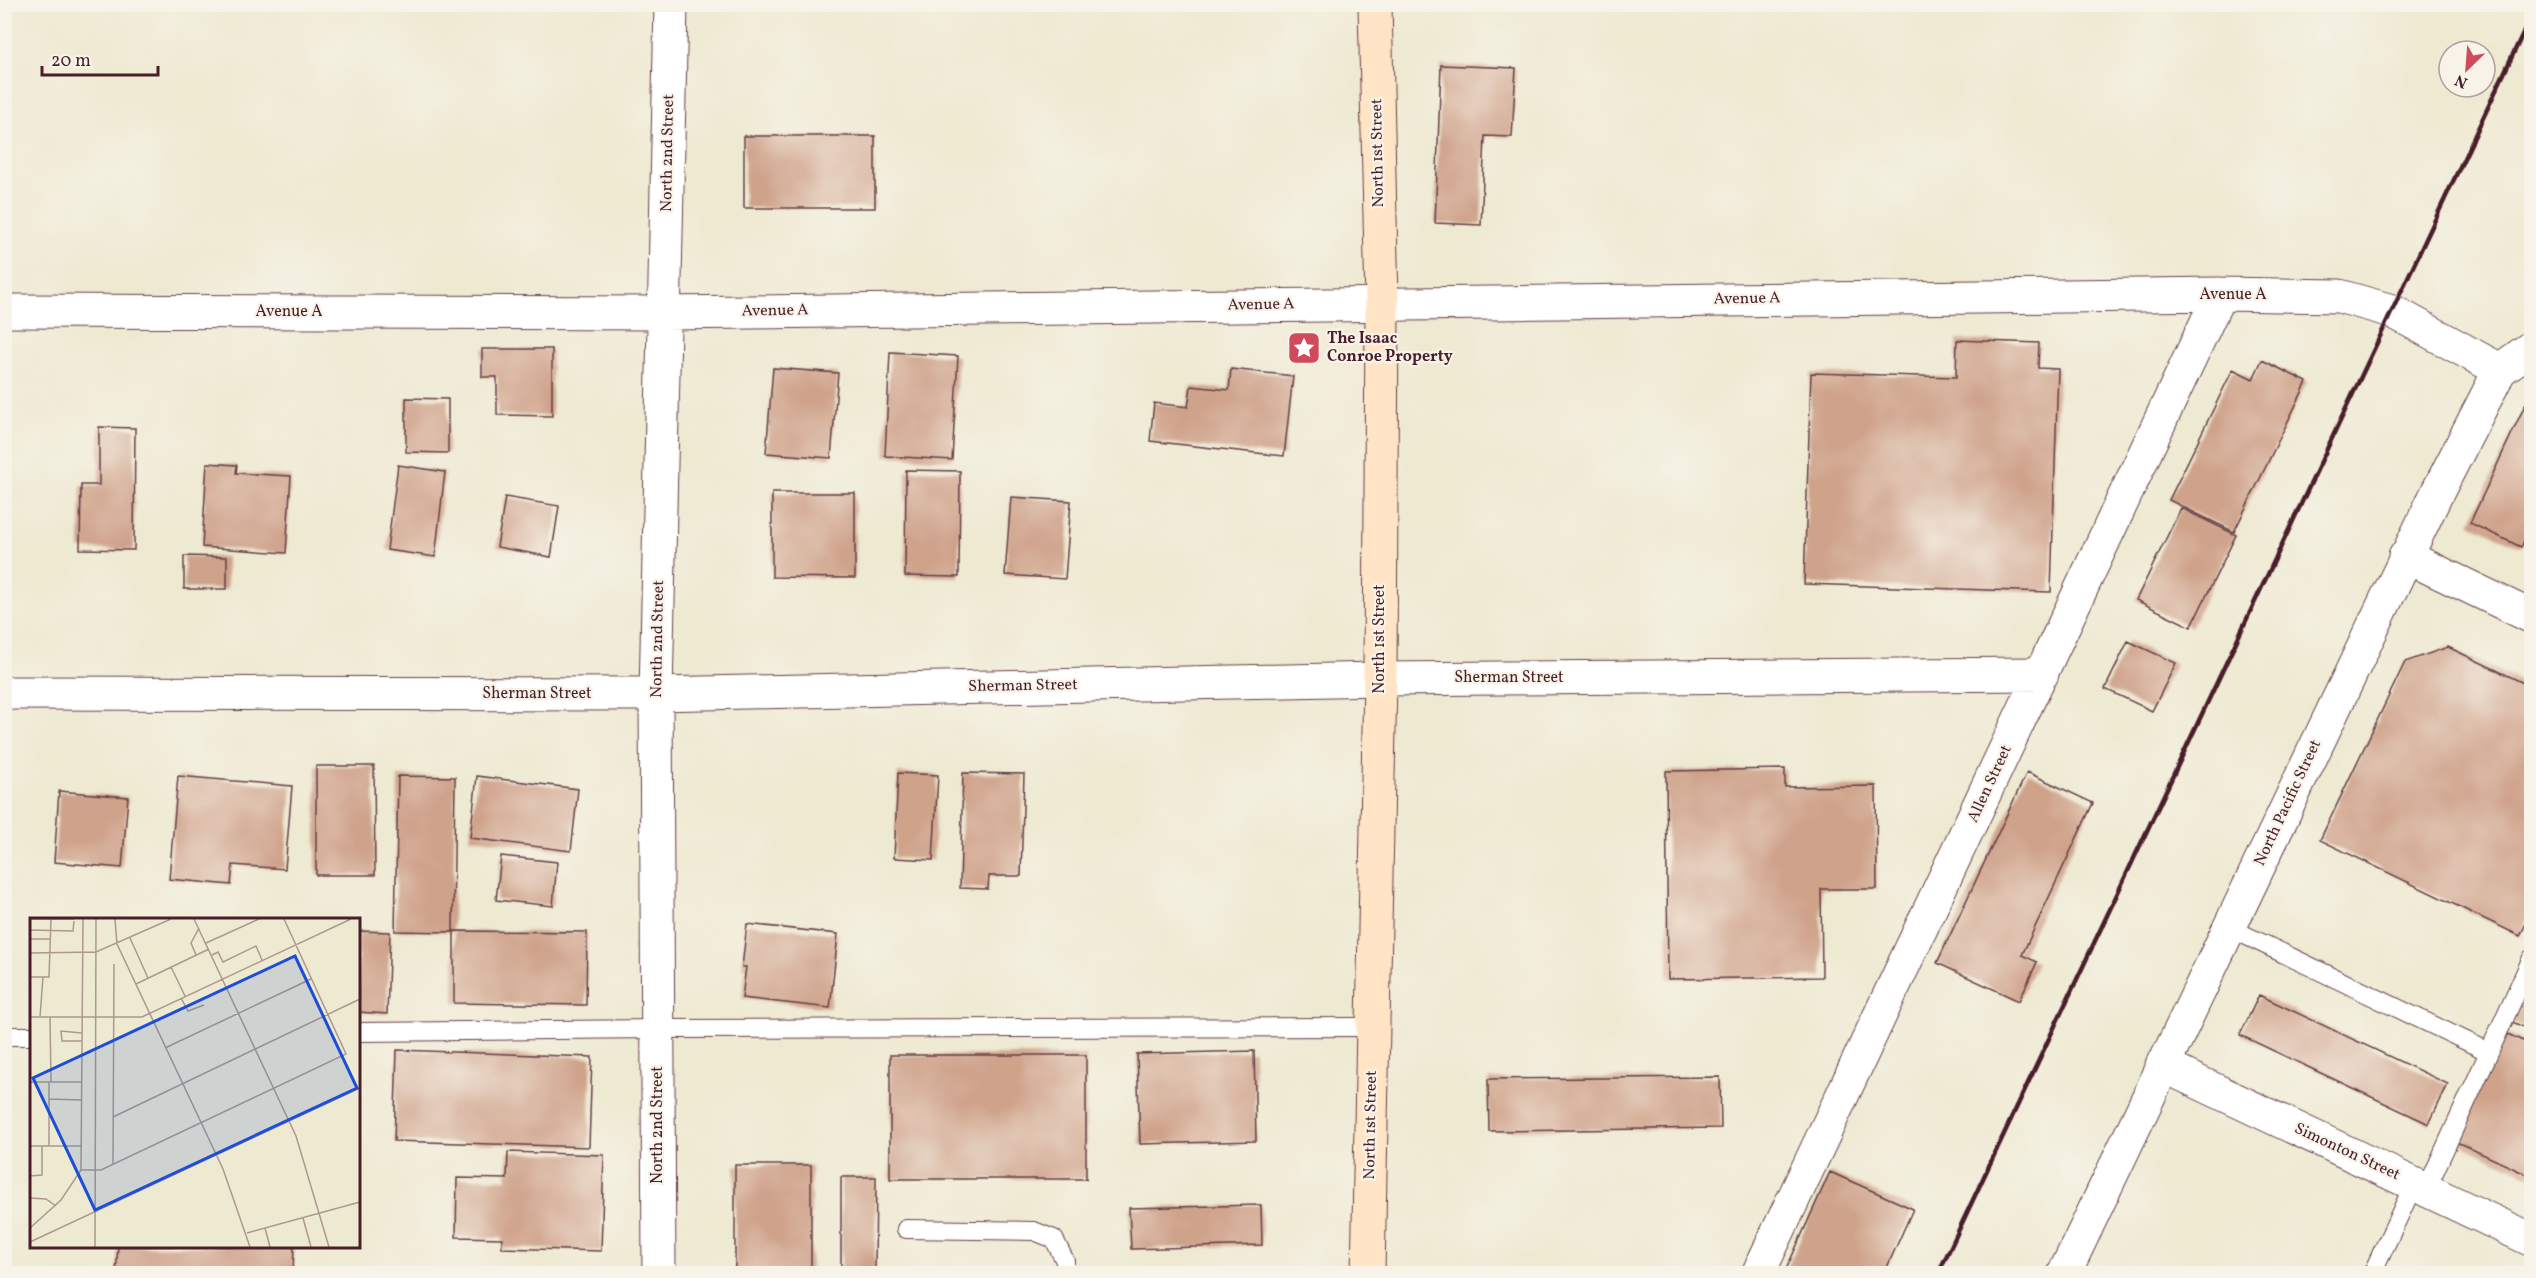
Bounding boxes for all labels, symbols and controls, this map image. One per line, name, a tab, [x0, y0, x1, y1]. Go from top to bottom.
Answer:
scale bar	[42, 39, 158, 77]
north arrow	[2437, 39, 2497, 99]
text: 20 m	[51, 49, 91, 74]
text: N	[2451, 68, 2471, 93]
street label: North 2nd Street	[656, 94, 680, 212]
street label: North 1st Street	[1366, 98, 1390, 208]
street label: Avenue A	[2200, 284, 2266, 306]
street label: Avenue A	[1713, 287, 1781, 311]
street label: Avenue A	[1227, 293, 1295, 317]
street label: Avenue A	[741, 299, 809, 323]
street label: Avenue A	[256, 301, 322, 323]
place label: The Isaac Conroe Property	[1327, 328, 1453, 368]
place icon: The Isaac Conroe Property	[1286, 330, 1322, 366]
street label: North 2nd Street	[646, 580, 670, 698]
street label: North 1st Street	[1369, 584, 1391, 694]
street label: Sherman Street	[1454, 667, 1564, 689]
street label: Sherman Street	[968, 674, 1078, 698]
street label: Sherman Street	[482, 683, 592, 705]
street label: North Pacific Street	[2249, 736, 2327, 870]
street label: Allen Street	[1962, 741, 2018, 826]
inset map	[30, 918, 360, 1248]
street label: North 2nd Street	[647, 1066, 669, 1184]
street label: North 1st Street	[1359, 1070, 1383, 1180]
street label: Simonton Street	[2290, 1118, 2404, 1186]

